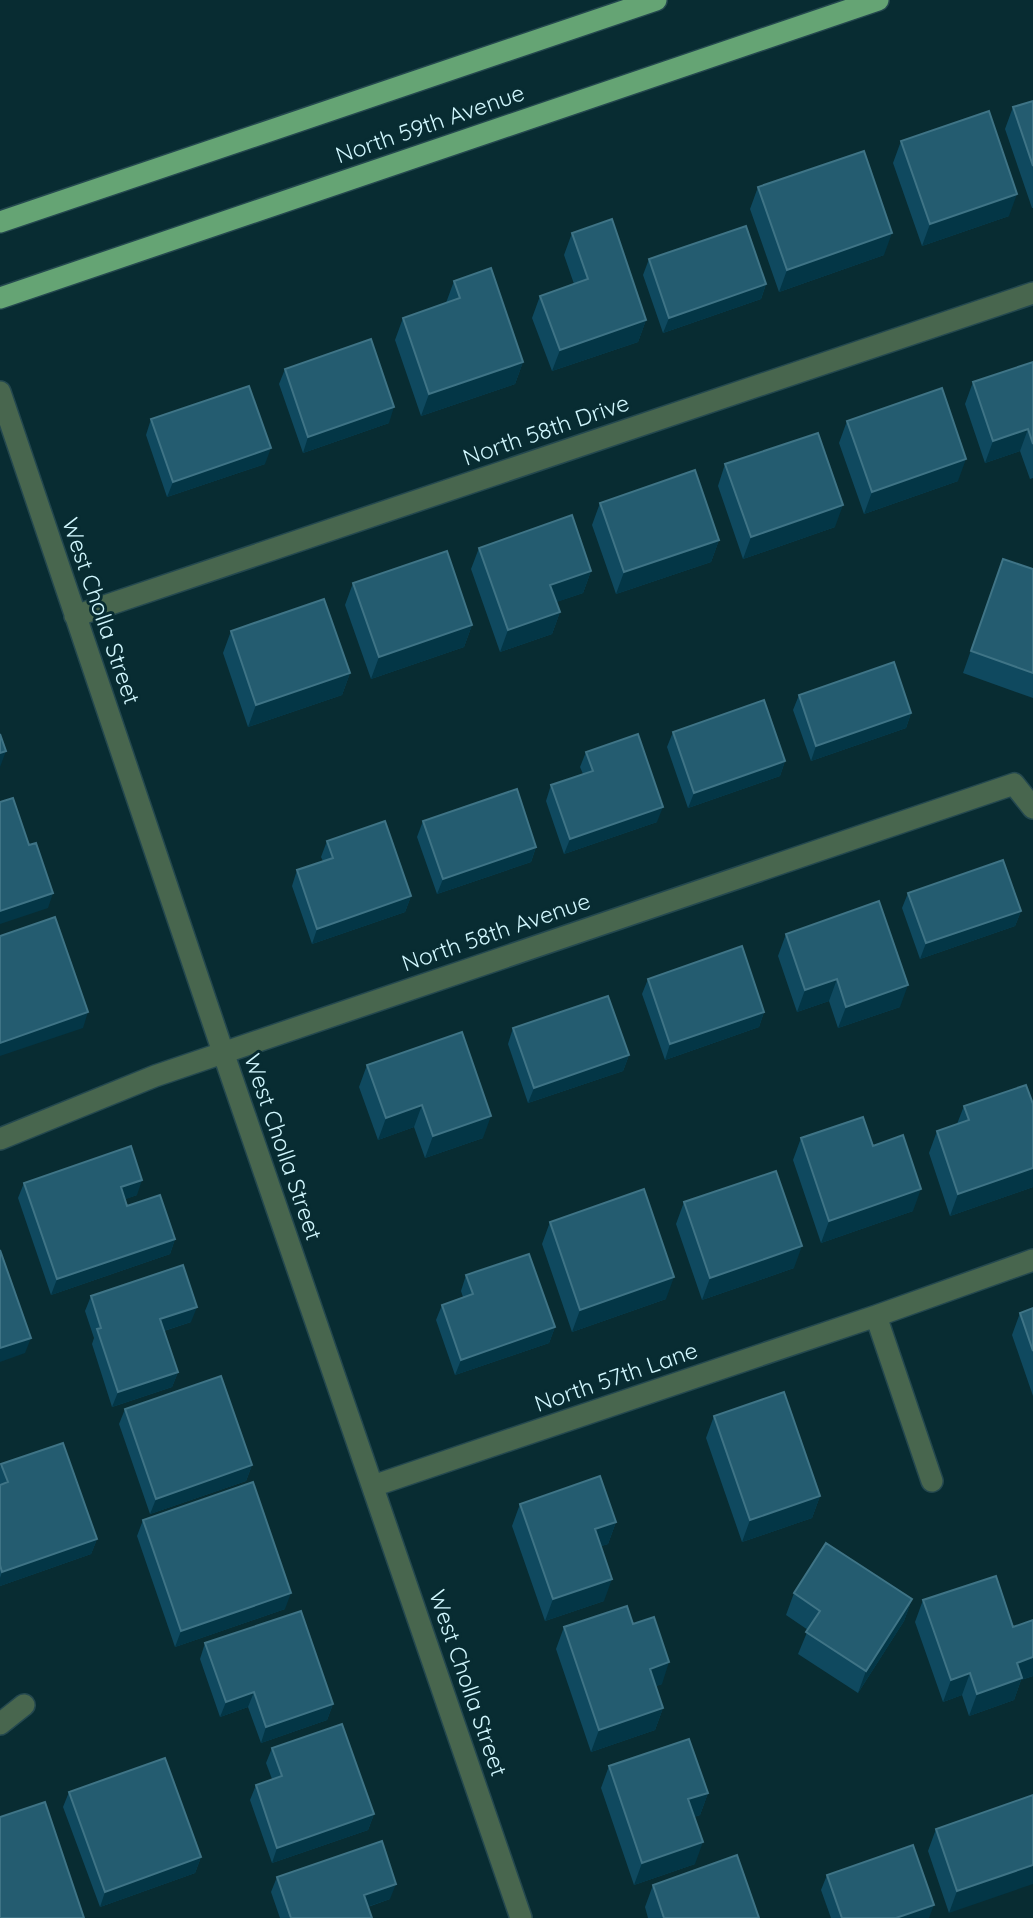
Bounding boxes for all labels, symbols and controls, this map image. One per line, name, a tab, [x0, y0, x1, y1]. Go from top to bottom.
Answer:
street label: North 59th Avenue	[332, 78, 528, 169]
street label: North 58th Drive	[459, 387, 633, 472]
street label: West Cholla Street	[56, 514, 147, 708]
street label: North 58th Avenue	[398, 886, 594, 977]
street label: West Cholla Street	[238, 1050, 329, 1244]
street label: North 57th Lane	[530, 1335, 701, 1418]
street label: West Cholla Street	[423, 1586, 514, 1780]

